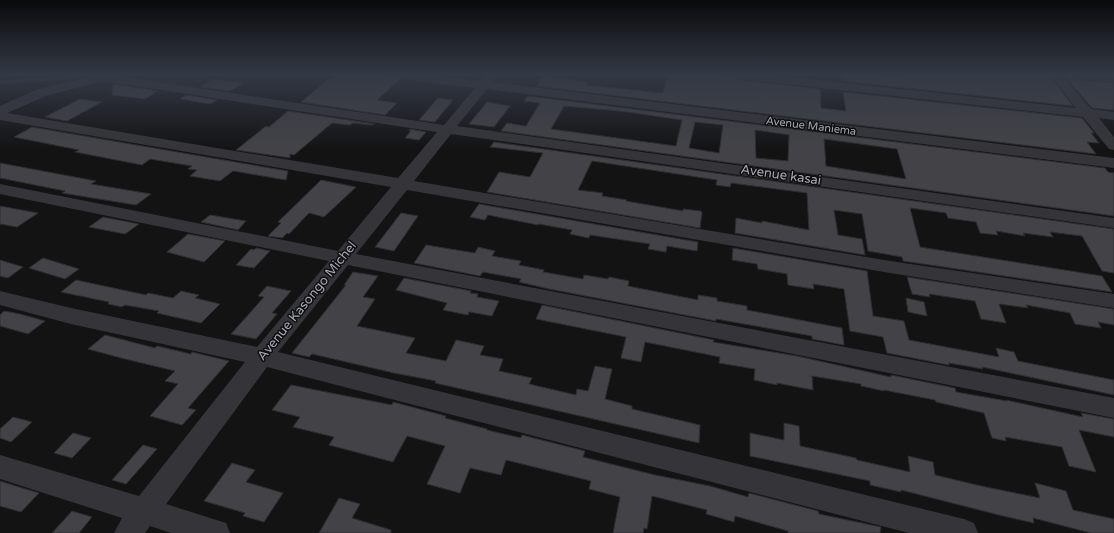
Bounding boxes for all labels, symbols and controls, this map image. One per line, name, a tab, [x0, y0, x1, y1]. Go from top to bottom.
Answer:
street label: Avenue Maniema	[765, 114, 857, 138]
street label: Avenue kasai	[740, 161, 822, 189]
street label: Avenue Kasongo Michel	[254, 238, 360, 364]

